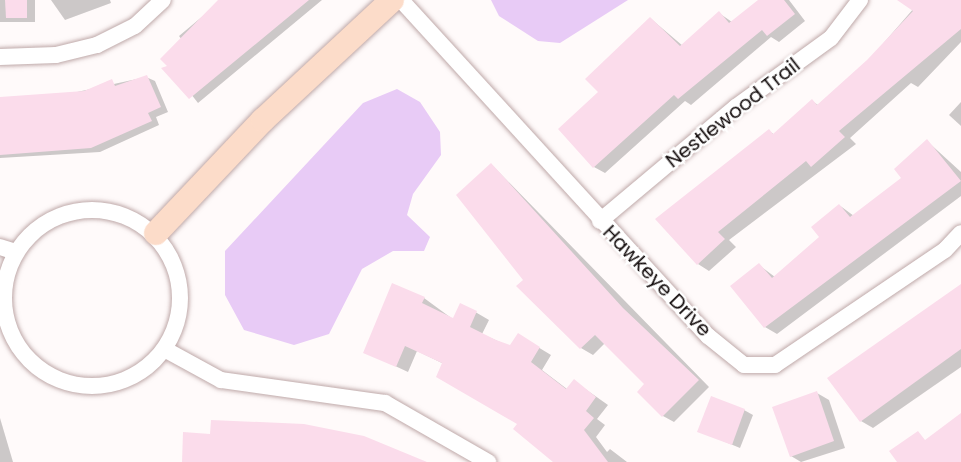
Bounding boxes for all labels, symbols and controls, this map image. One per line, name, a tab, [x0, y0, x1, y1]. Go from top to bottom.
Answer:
street label: Nestlewood Trail	[661, 53, 805, 173]
street label: Hawkeye Drive	[598, 220, 716, 342]

